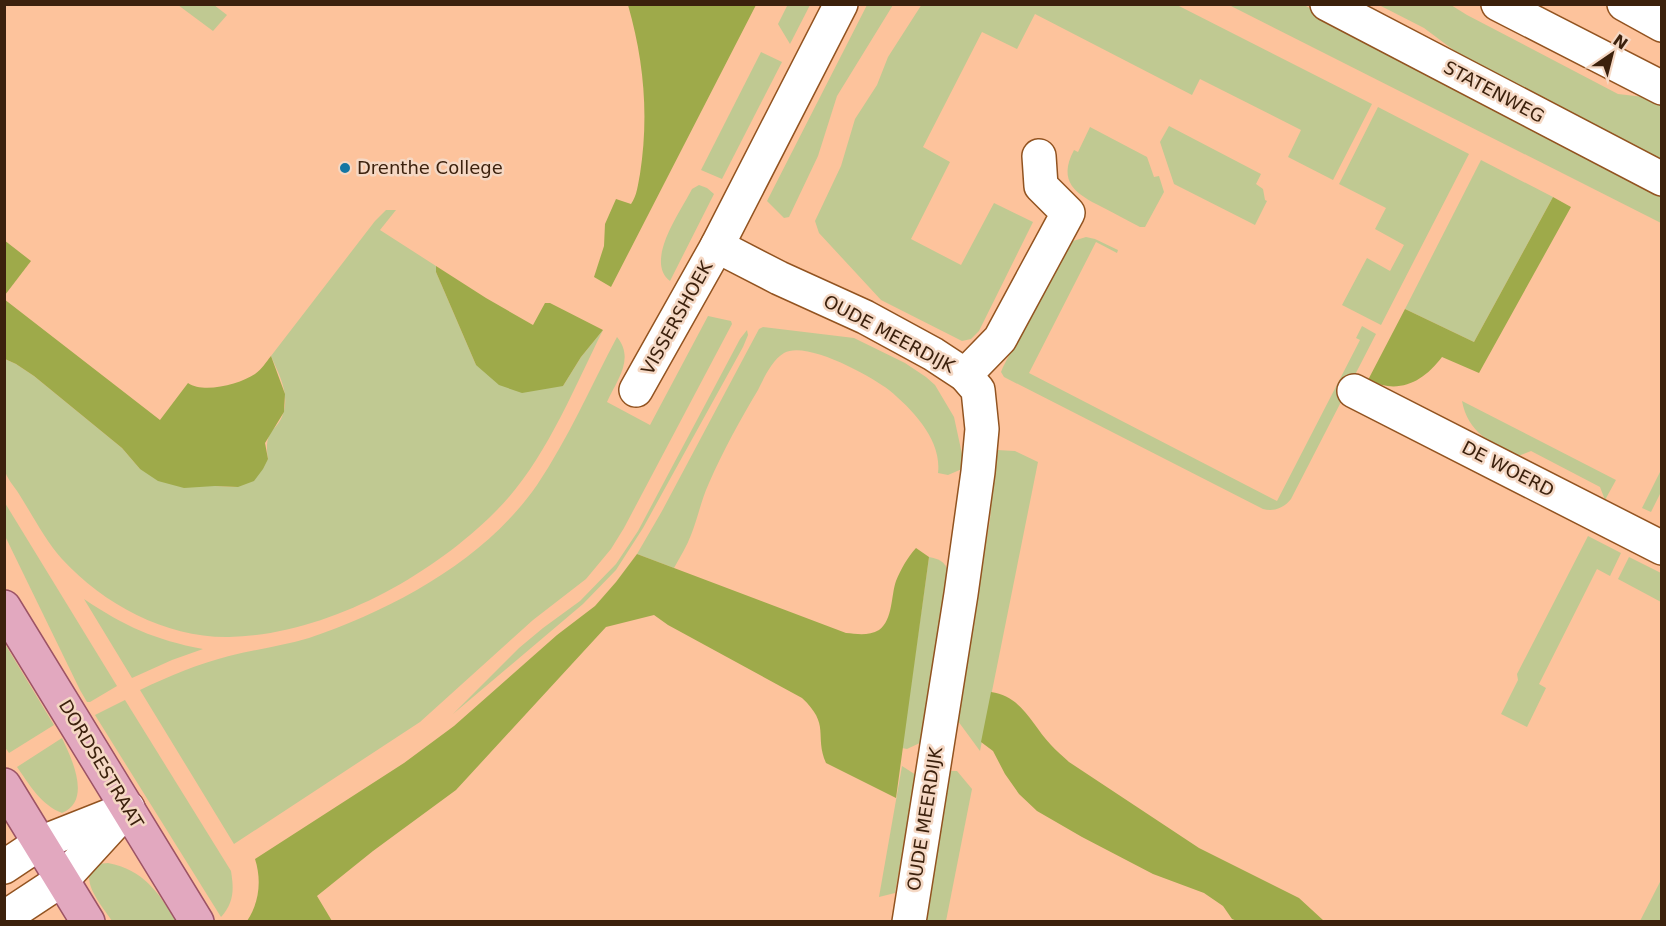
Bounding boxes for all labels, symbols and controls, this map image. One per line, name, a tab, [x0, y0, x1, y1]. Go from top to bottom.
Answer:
north arrow	[1582, 24, 1642, 84]
text: N	[1609, 31, 1631, 54]
street label: STATENWEG	[1440, 56, 1548, 127]
place label: Drenthe College	[357, 157, 503, 178]
marker: Drenthe College	[338, 161, 352, 175]
street label: VISSERSHOEK	[637, 256, 717, 378]
street label: OUDE MEERDIJK	[820, 290, 959, 378]
street label: DE WOERD	[1459, 436, 1558, 501]
street label: DORDSESTRAAT	[55, 696, 149, 833]
street label: OUDE MEERDIJK	[903, 744, 946, 892]

